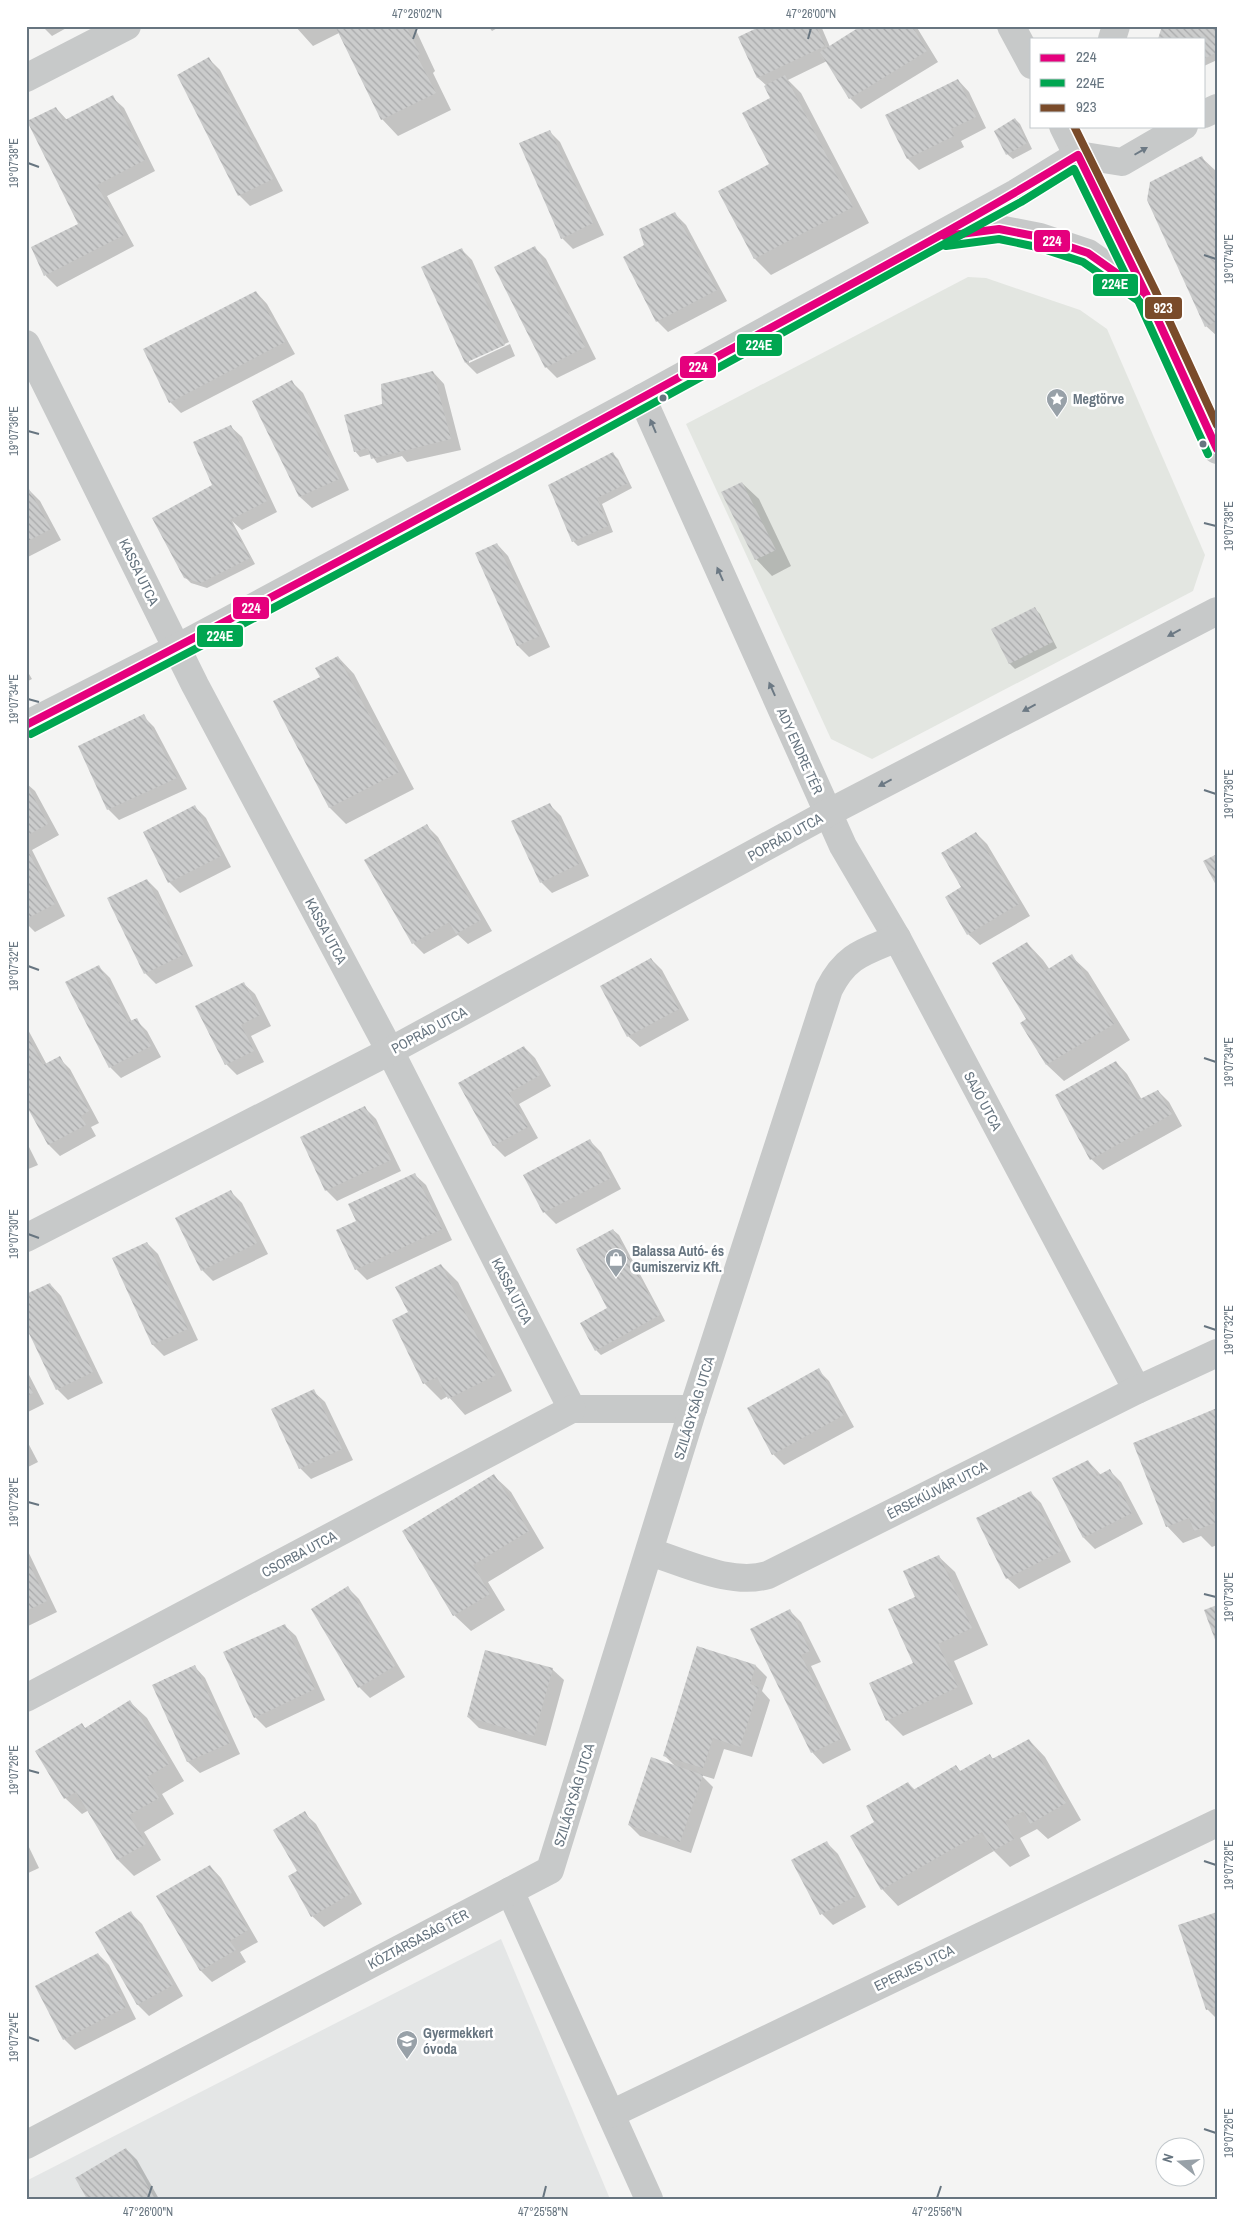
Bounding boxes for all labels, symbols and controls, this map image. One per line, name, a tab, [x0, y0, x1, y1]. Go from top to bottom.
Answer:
text: 47°26'02"N	[392, 6, 442, 22]
text: 47°26'00"N	[786, 6, 836, 22]
legend	[1030, 38, 1206, 128]
text: 224	[1076, 46, 1097, 67]
text: 224E	[1076, 72, 1105, 93]
text: 923	[1076, 96, 1097, 117]
text: 19°07'38"E	[6, 138, 22, 188]
one-way arrow	[1133, 147, 1148, 155]
line badge: 224	[1033, 229, 1071, 253]
text: 224	[1042, 232, 1062, 250]
text: 19°07'40"E	[1221, 234, 1237, 284]
line badge: 224E	[1092, 273, 1139, 297]
text: 224E	[1102, 275, 1129, 293]
line badge: 923	[1144, 296, 1183, 320]
text: 923	[1153, 299, 1173, 317]
line badge: 224E	[736, 333, 783, 357]
text: 224E	[746, 336, 773, 354]
line badge: 224	[679, 355, 717, 379]
text: 224	[688, 358, 708, 376]
place icon: Megtörve	[1045, 387, 1069, 418]
place label: Megtörve	[1073, 390, 1124, 408]
unlabelled marker	[658, 393, 668, 403]
text: 19°07'36"E	[6, 406, 22, 456]
one-way arrow	[649, 419, 657, 433]
unlabelled marker	[1198, 439, 1208, 449]
text: 19°07'38"E	[1221, 501, 1237, 551]
street label: KASSA UTCA	[115, 536, 163, 609]
one-way arrow	[716, 567, 724, 581]
line badge: 224	[232, 596, 270, 620]
text: 224	[241, 599, 261, 617]
line badge: 224E	[196, 624, 244, 648]
text: 224E	[207, 627, 234, 645]
one-way arrow	[1166, 629, 1181, 637]
text: 19°07'34"E	[6, 674, 22, 724]
one-way arrow	[768, 682, 776, 696]
street label: ADY ENDRE TÉR	[773, 704, 827, 797]
one-way arrow	[1022, 704, 1037, 712]
text: 19°07'36"E	[1221, 769, 1237, 819]
one-way arrow	[878, 779, 893, 787]
street label: POPRÁD UTCA	[744, 809, 826, 865]
street label: KASSA UTCA	[301, 895, 351, 967]
text: 19°07'32"E	[6, 941, 22, 991]
street label: POPRÁD UTCA	[388, 1002, 470, 1057]
text: 19°07'34"E	[1221, 1037, 1237, 1087]
street label: SAJÓ UTCA	[960, 1068, 1006, 1134]
text: 19°07'30"E	[6, 1209, 22, 1259]
place label: Balassa Autó- és Gumiszerviz Kft.	[632, 1242, 724, 1276]
shop icon: Balassa Autó- és Gumiszerviz Kft.	[604, 1247, 628, 1278]
street label: KASSA UTCA	[488, 1255, 537, 1328]
text: 19°07'32"E	[1221, 1305, 1237, 1355]
street label: SZILÁGYSÁG UTCA	[670, 1354, 718, 1462]
street label: ÉRSEKÚJVÁR UTCA	[884, 1457, 990, 1523]
text: 19°07'28"E	[6, 1477, 22, 1527]
street label: CSORBA UTCA	[258, 1527, 340, 1581]
text: 19°07'30"E	[1221, 1572, 1237, 1622]
street label: SZILÁGYSÁG UTCA	[550, 1741, 598, 1849]
text: 19°07'26"E	[6, 1745, 22, 1795]
text: 19°07'28"E	[1221, 1840, 1237, 1890]
street label: KÖZTÁRSASÁG TÉR	[365, 1905, 471, 1973]
street label: EPERJES UTCA	[871, 1941, 957, 1995]
text: 19°07'24"E	[6, 2012, 22, 2062]
place label: Gyermekkert óvoda	[423, 2024, 493, 2058]
school or university icon: Gyermekkert óvoda	[395, 2029, 419, 2060]
text: 19°07'26"E	[1221, 2108, 1237, 2158]
north arrow	[1156, 2138, 1206, 2188]
text: N	[1158, 2152, 1177, 2165]
text: 47°26'00"N	[123, 2204, 173, 2220]
text: 47°25'58"N	[518, 2204, 568, 2220]
text: 47°25'56"N	[912, 2204, 962, 2220]

